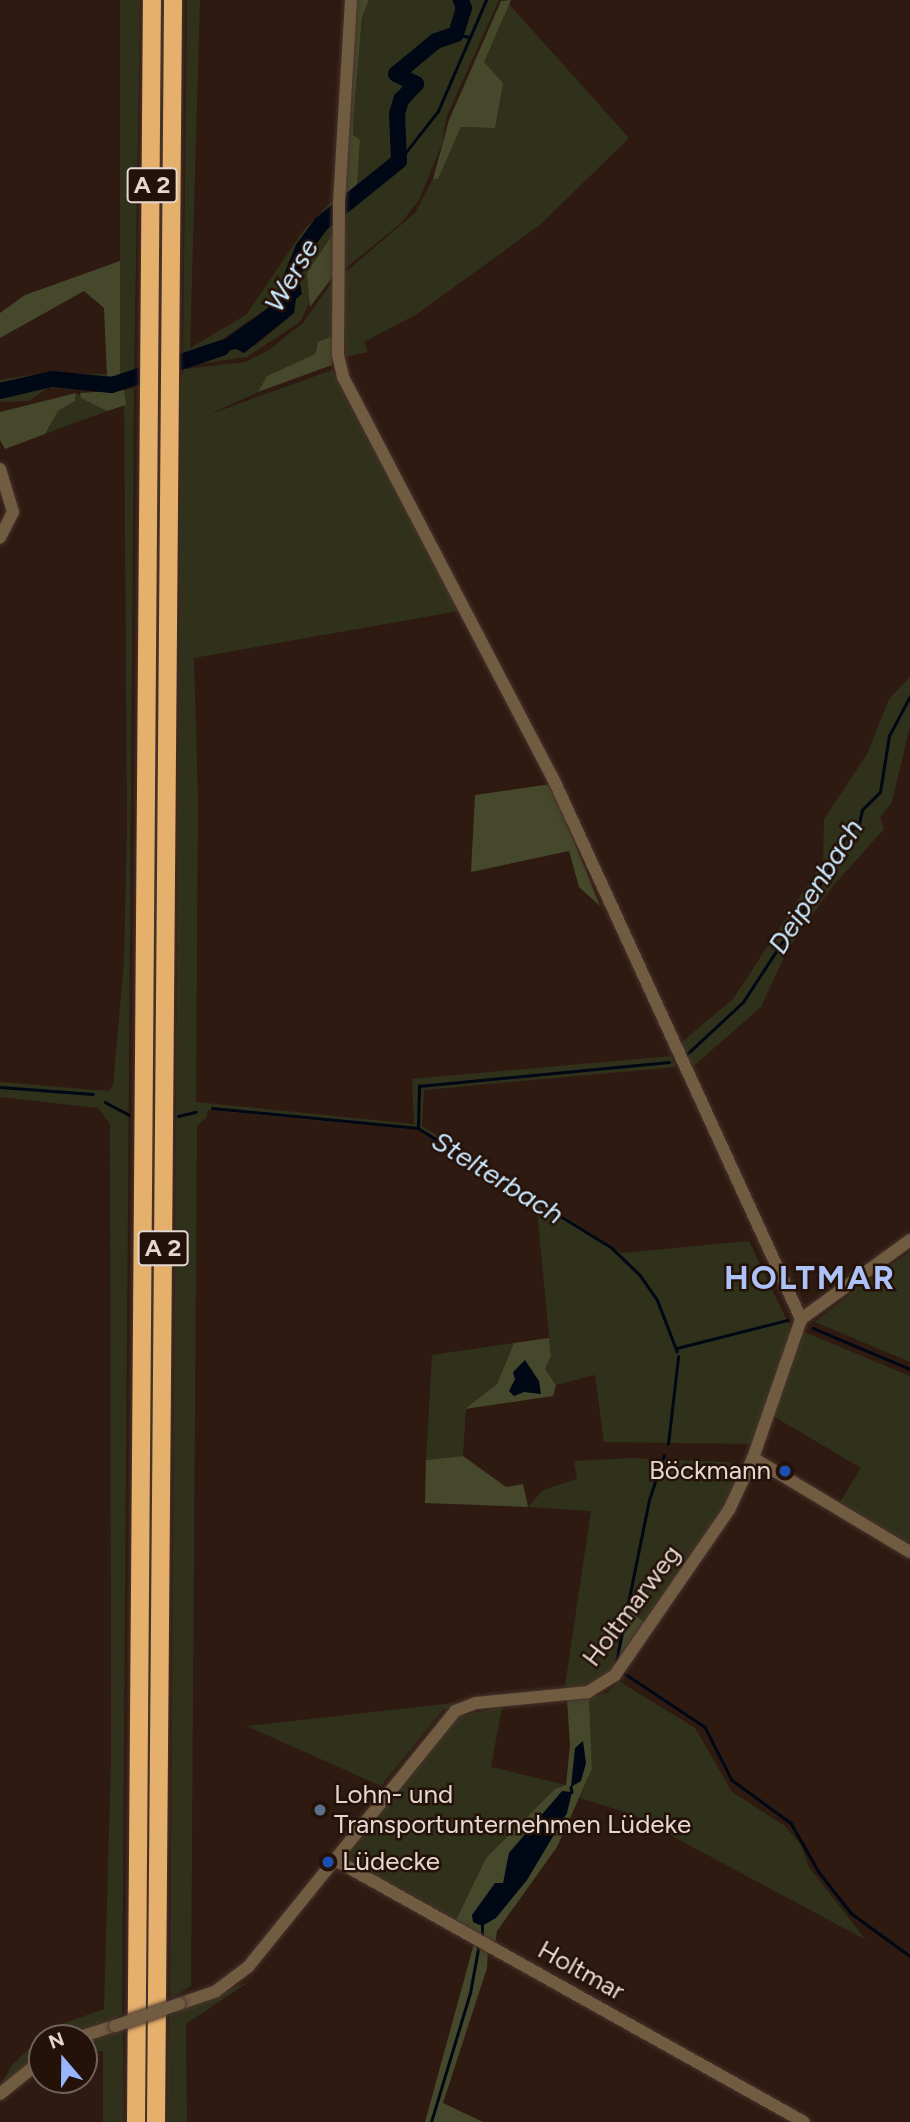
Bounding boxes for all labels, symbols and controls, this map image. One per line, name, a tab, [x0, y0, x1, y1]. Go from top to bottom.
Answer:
road number: A 2	[126, 164, 178, 205]
water label: Werse	[257, 232, 325, 318]
water label: Deipenbach	[760, 812, 870, 960]
water label: Stelterbach	[426, 1123, 570, 1231]
road number: A 2	[137, 1228, 189, 1268]
district label: HOLTMAR	[725, 1258, 895, 1298]
place label: Böckmann	[649, 1455, 771, 1487]
marker: Böckmann	[777, 1463, 793, 1479]
street label: Holtmarweg	[576, 1539, 688, 1673]
place label: Lohn- und Transportunternehmen Lüdeke	[334, 1779, 691, 1840]
marker: Lohn- und Transportunternehmen Lüdeke	[312, 1802, 328, 1818]
place label: Lüdecke	[342, 1846, 440, 1878]
marker: Lüdecke	[320, 1854, 336, 1870]
street label: Holtmar	[532, 1934, 630, 2008]
north arrow	[28, 2024, 98, 2094]
text: N	[45, 2027, 67, 2054]

